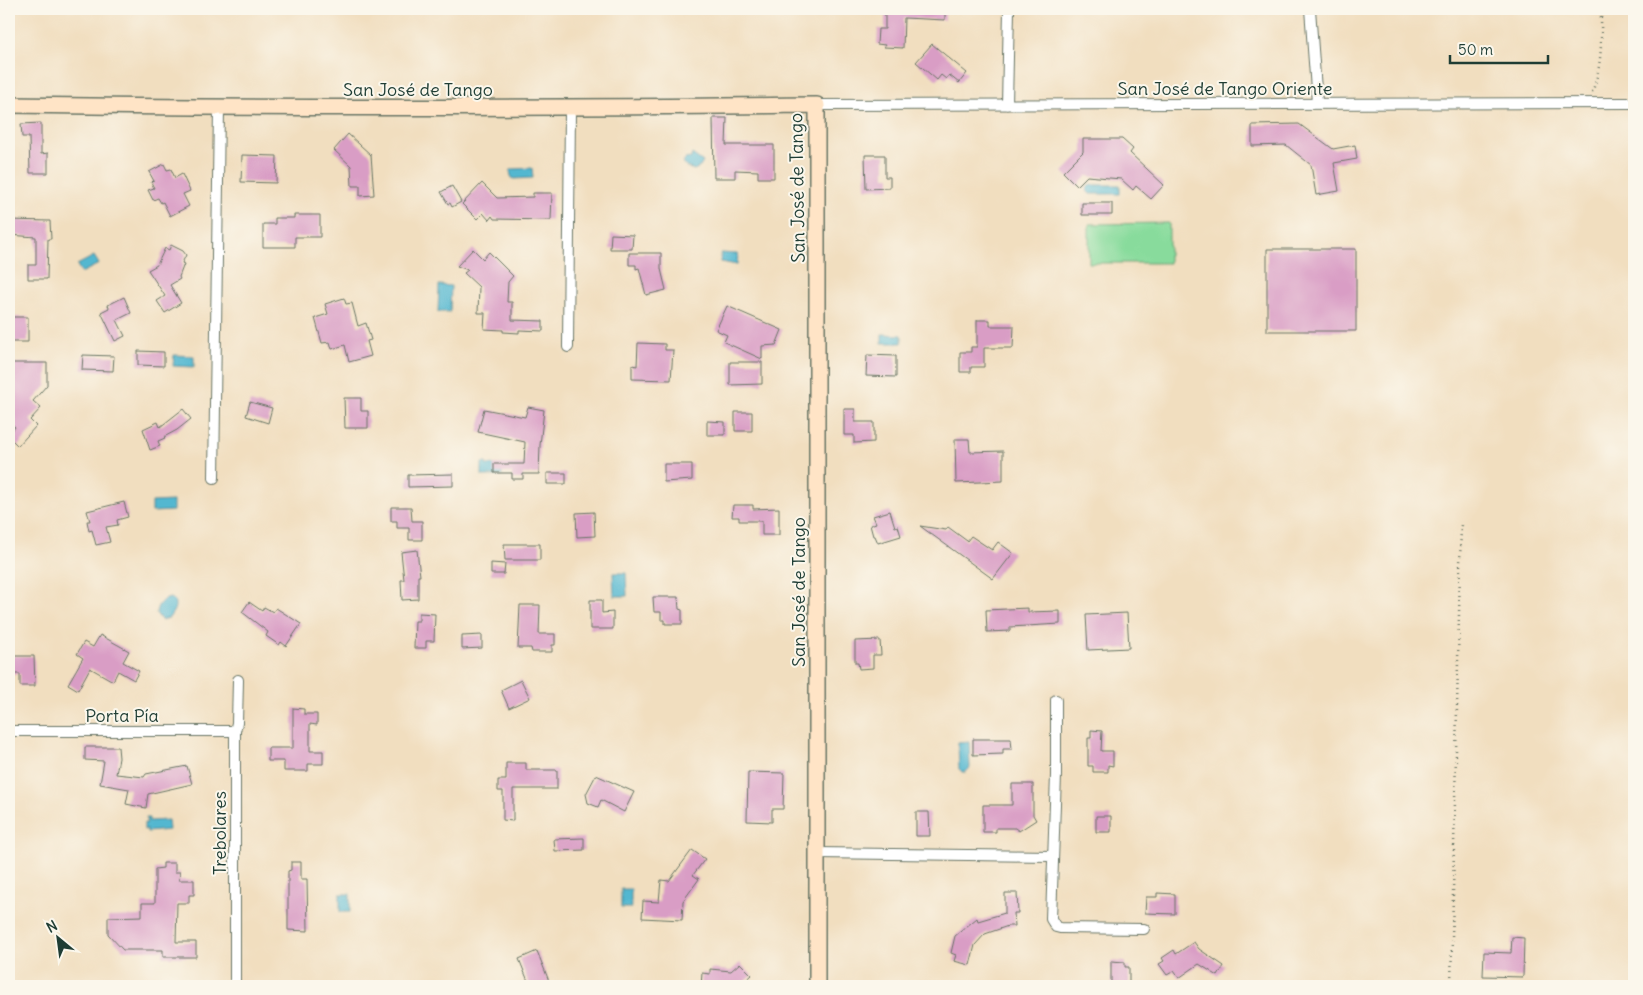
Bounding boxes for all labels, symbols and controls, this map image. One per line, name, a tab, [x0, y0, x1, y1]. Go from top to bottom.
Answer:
scale bar	[1450, 32, 1548, 64]
text: 50 m	[1458, 40, 1493, 59]
street label: San José de Tango Oriente	[1117, 77, 1333, 100]
street label: San José de Tango	[343, 78, 493, 101]
street label: San José de Tango	[784, 113, 810, 263]
street label: San José de Tango	[787, 517, 810, 667]
street label: Porta Pía	[85, 704, 159, 727]
street label: Trebolares	[208, 791, 231, 875]
north arrow	[32, 912, 82, 962]
text: N	[43, 916, 60, 937]

